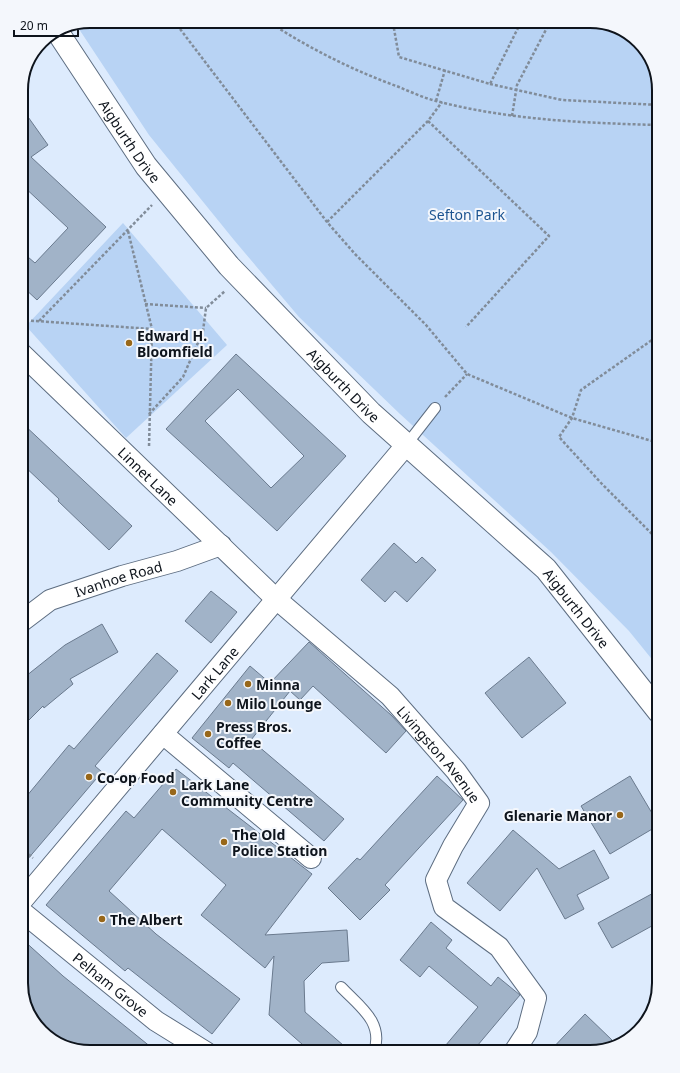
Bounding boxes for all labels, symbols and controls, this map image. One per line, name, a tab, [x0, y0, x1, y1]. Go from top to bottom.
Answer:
scale bar	[14, 12, 78, 38]
text: 20 m	[20, 17, 48, 34]
street label: Aigburth Drive	[95, 96, 165, 186]
park label: Sefton Park	[429, 205, 505, 224]
place label: Edward H. Bloomfield	[137, 326, 213, 361]
marker: Edward H. Bloomfield	[124, 338, 134, 348]
street label: Aigburth Drive	[304, 344, 384, 426]
street label: Linnet Lane	[114, 442, 183, 509]
street label: Ivanhoe Road	[72, 556, 164, 601]
street label: Aigburth Drive	[539, 564, 614, 652]
street label: Lark Lane	[186, 642, 242, 703]
place label: Minna	[256, 675, 300, 694]
marker: Minna	[243, 679, 253, 689]
place label: Milo Lounge	[236, 694, 322, 713]
marker: Milo Lounge	[223, 698, 233, 708]
street label: Livingston Avenue	[393, 701, 485, 806]
place label: Press Bros. Coffee	[216, 717, 292, 752]
marker: Press Bros. Coffee	[203, 729, 213, 739]
place label: Co-op Food	[97, 768, 175, 787]
marker: Co-op Food	[84, 772, 94, 782]
place label: Lark Lane Community Centre	[181, 775, 313, 810]
marker: Lark Lane Community Centre	[168, 787, 178, 797]
place label: Glenarie Manor	[504, 806, 613, 825]
marker: Glenarie Manor	[615, 810, 625, 820]
place label: The Old Police Station	[232, 825, 327, 860]
marker: The Old Police Station	[219, 837, 229, 847]
place label: The Albert	[110, 910, 183, 929]
marker: The Albert	[97, 914, 107, 924]
street label: Pelham Grove	[69, 948, 153, 1021]

